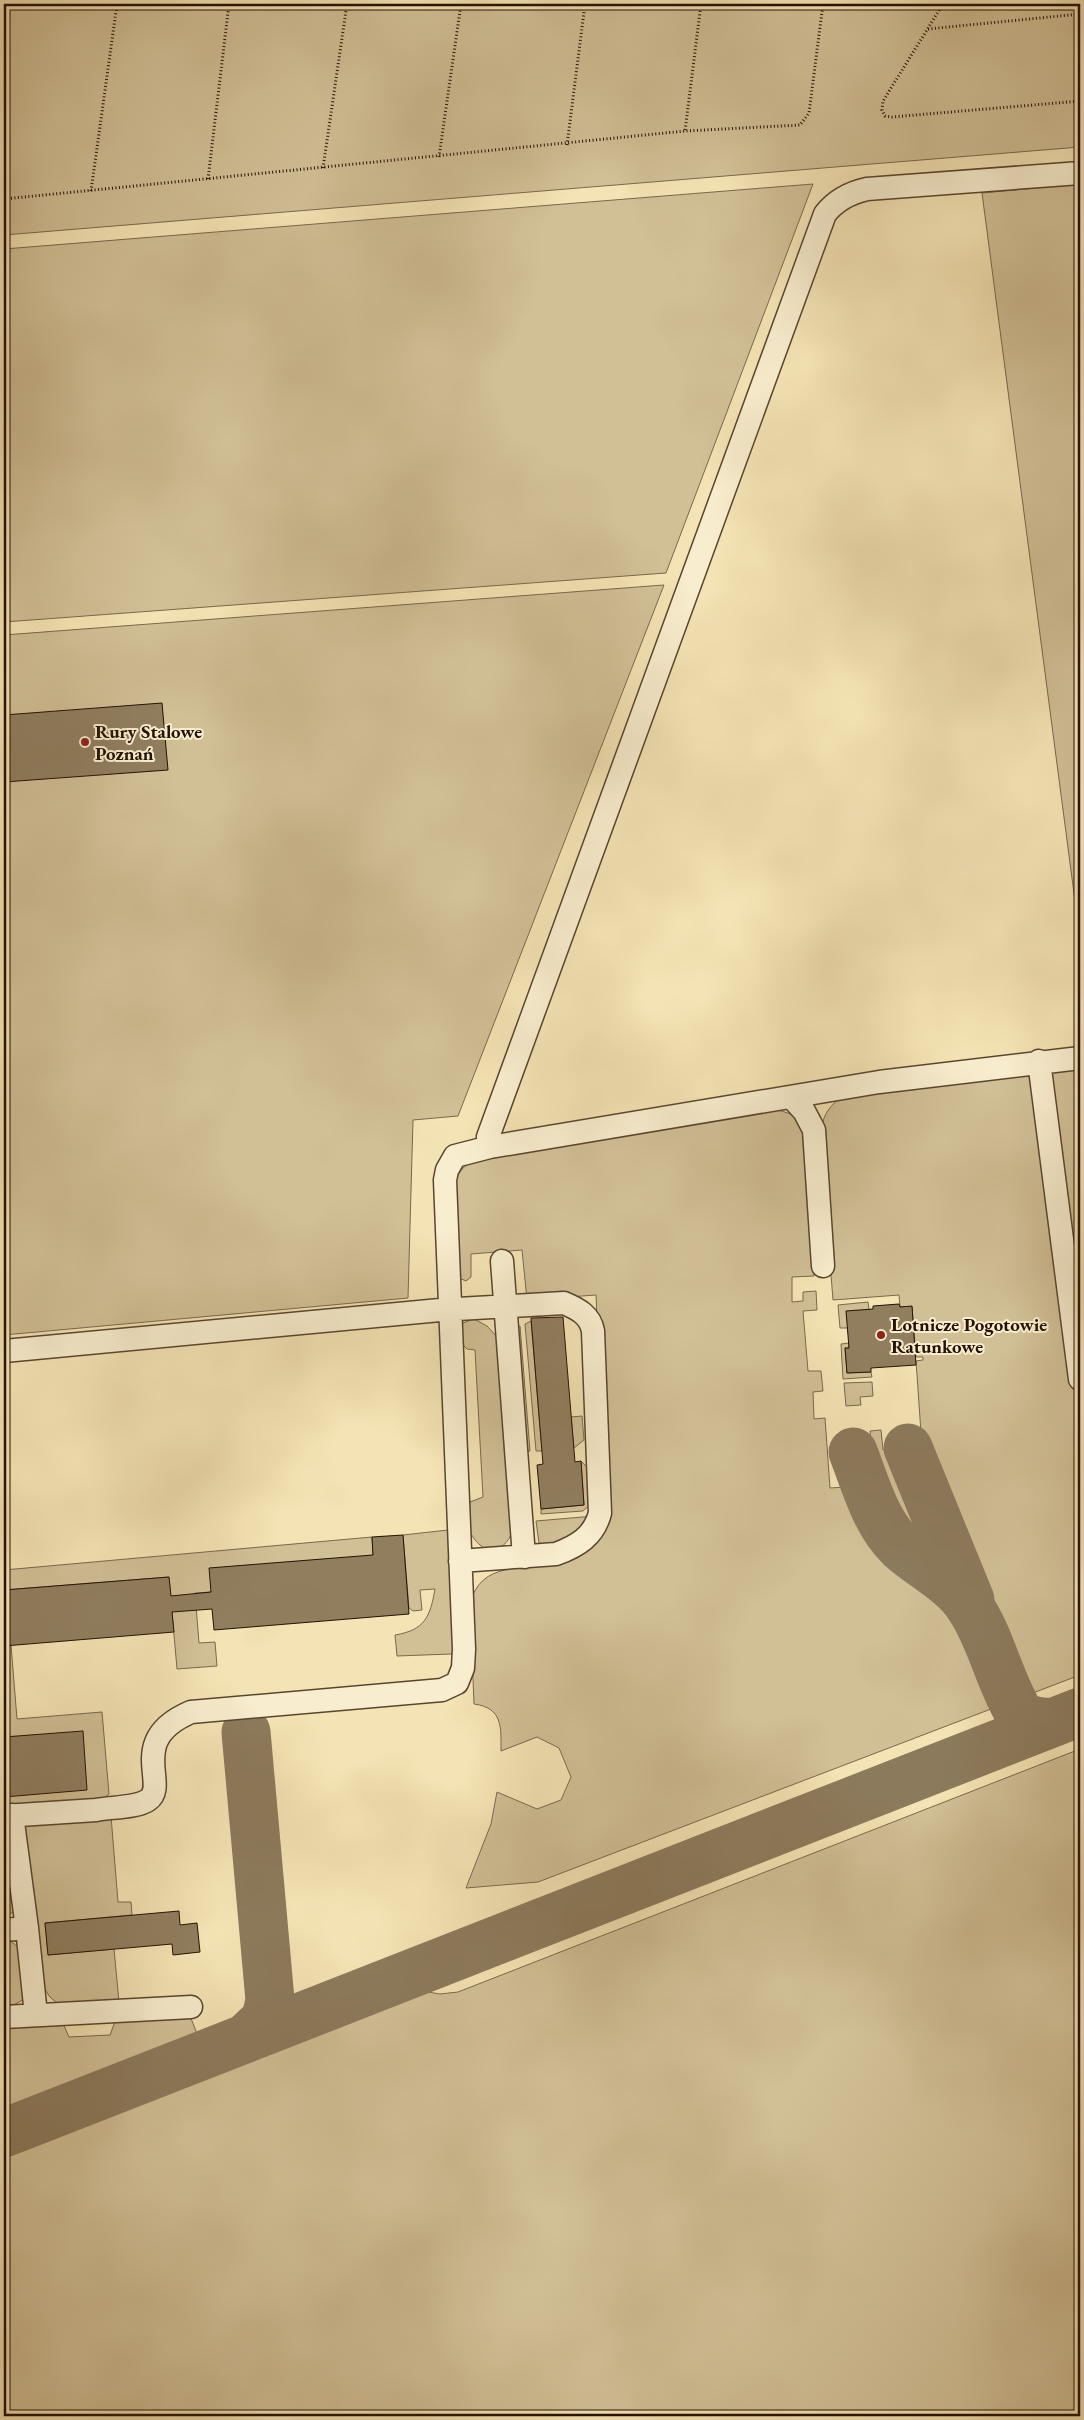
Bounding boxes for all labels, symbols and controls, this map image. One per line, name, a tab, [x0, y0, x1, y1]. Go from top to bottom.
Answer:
place label: Rury Stalowe Poznań	[95, 719, 202, 766]
marker: Rury Stalowe Poznań	[79, 736, 91, 748]
place label: Lotnicze Pogotowie Ratunkowe	[891, 1312, 1047, 1359]
marker: Lotnicze Pogotowie Ratunkowe	[875, 1329, 887, 1341]

